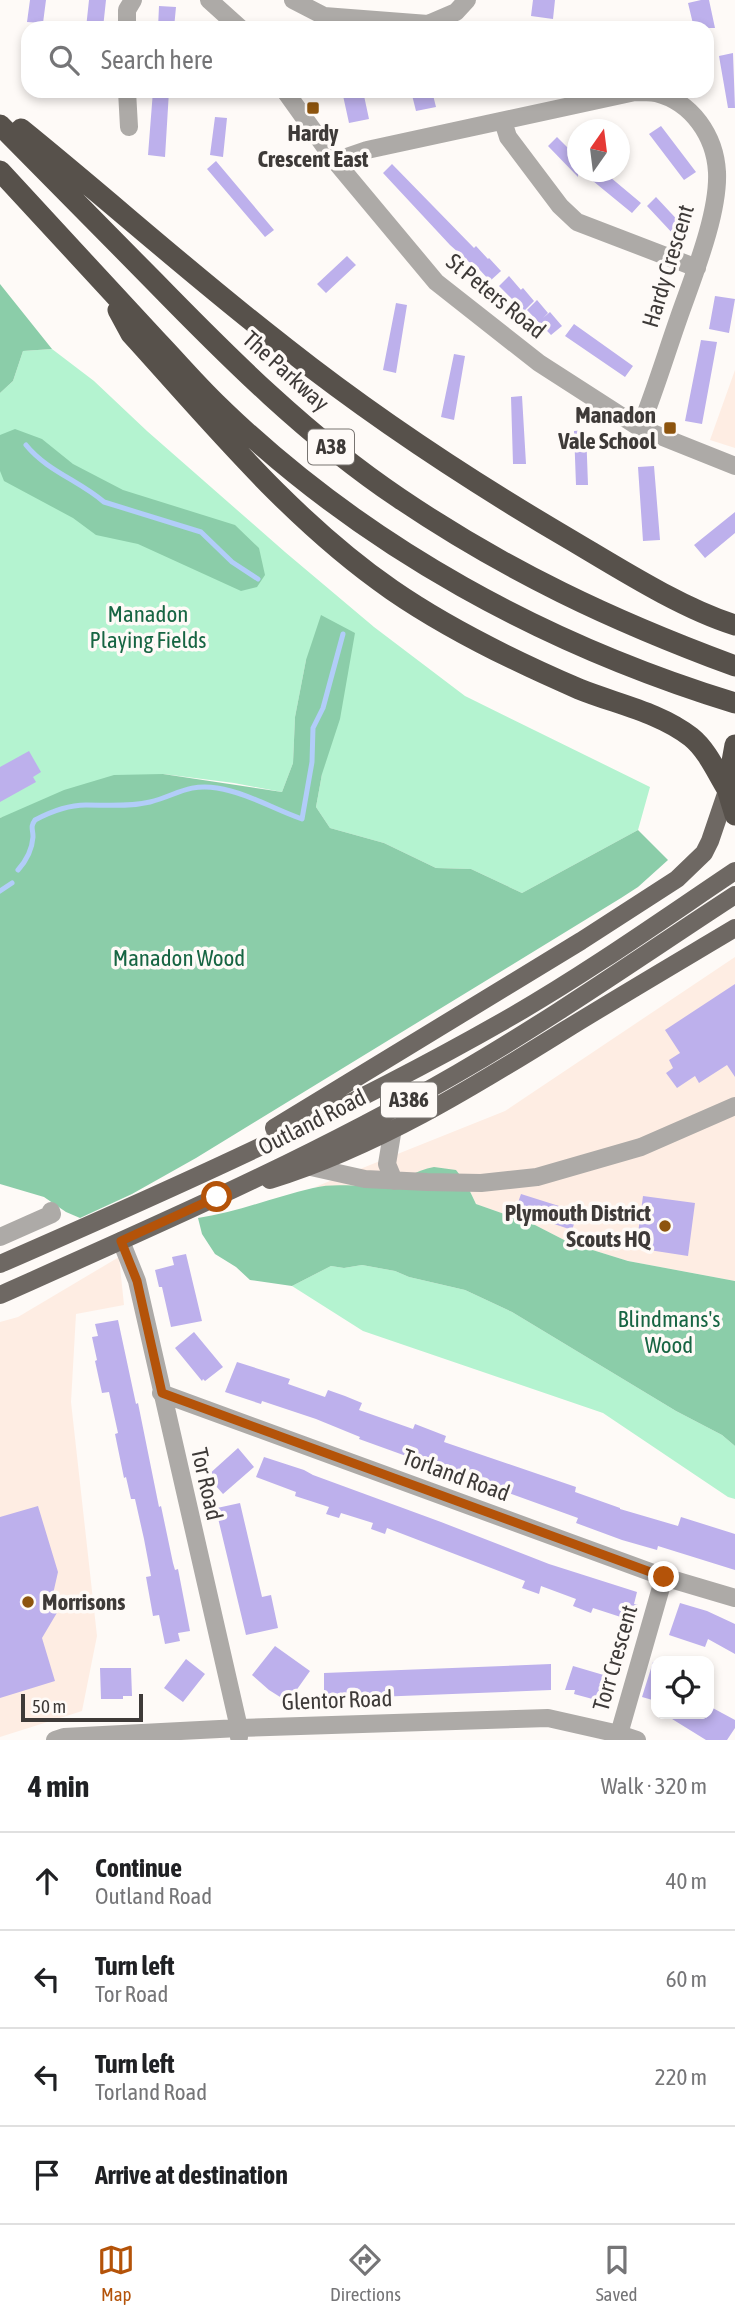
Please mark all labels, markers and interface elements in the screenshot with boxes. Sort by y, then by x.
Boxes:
search box [21,21,714,98]
icon: search [45,41,83,79]
text: Search here [101,45,213,75]
marker: Hardy Crescent East [305,100,321,116]
north arrow [567,119,630,182]
place label: Hardy Crescent East [258,120,369,172]
street label: Hardy Crescent [637,202,699,330]
street label: St Peters Road [441,248,551,344]
street label: The Parkway [238,326,334,416]
place label: Manadon Vale School [557,402,657,454]
marker: Manadon Vale School [662,420,678,436]
road number: A38 [308,430,354,464]
park label: Manadon Playing Fields [90,601,206,653]
park label: Manadon Wood [113,945,245,971]
road number: A386 [381,1082,437,1118]
street label: Outland Road [254,1084,370,1160]
route start [201,1181,232,1212]
place label: Plymouth District Scouts HQ [505,1200,652,1252]
marker: Plymouth District Scouts HQ [657,1218,673,1234]
park label: Blindmans's Wood [618,1306,720,1358]
street label: Torland Road [399,1444,513,1506]
street label: Tor Road [186,1445,228,1523]
route end [648,1561,679,1592]
place label: Morrisons [42,1589,125,1615]
marker: Morrisons [20,1594,36,1610]
street label: Torr Crescent [588,1602,642,1714]
map controls [651,1656,714,1719]
button: locate [651,1656,714,1719]
street label: Glentor Road [281,1685,393,1715]
scale bar [21,1691,144,1723]
text: 50 m [32,1695,66,1717]
text: 4 min [28,1769,89,1803]
text: Walk · 320 m [601,1773,707,1799]
text: Continue [95,1853,182,1883]
icon: ahead [28,1862,66,1900]
text: 40 m [666,1868,707,1894]
text: Outland Road [95,1883,212,1909]
text: Turn left [95,1951,175,1981]
icon: left [28,1960,66,1998]
text: 60 m [666,1966,707,1992]
text: Tor Road [95,1981,168,2007]
text: Turn left [95,2049,175,2079]
icon: left [28,2058,66,2096]
text: 220 m [655,2064,707,2090]
text: Torland Road [95,2079,207,2105]
icon: arrive [28,2156,66,2194]
text: Arrive at destination [95,2160,288,2190]
tab: Map [97,2241,135,2305]
tab: Directions [330,2241,401,2305]
tab: Saved [596,2241,638,2305]

